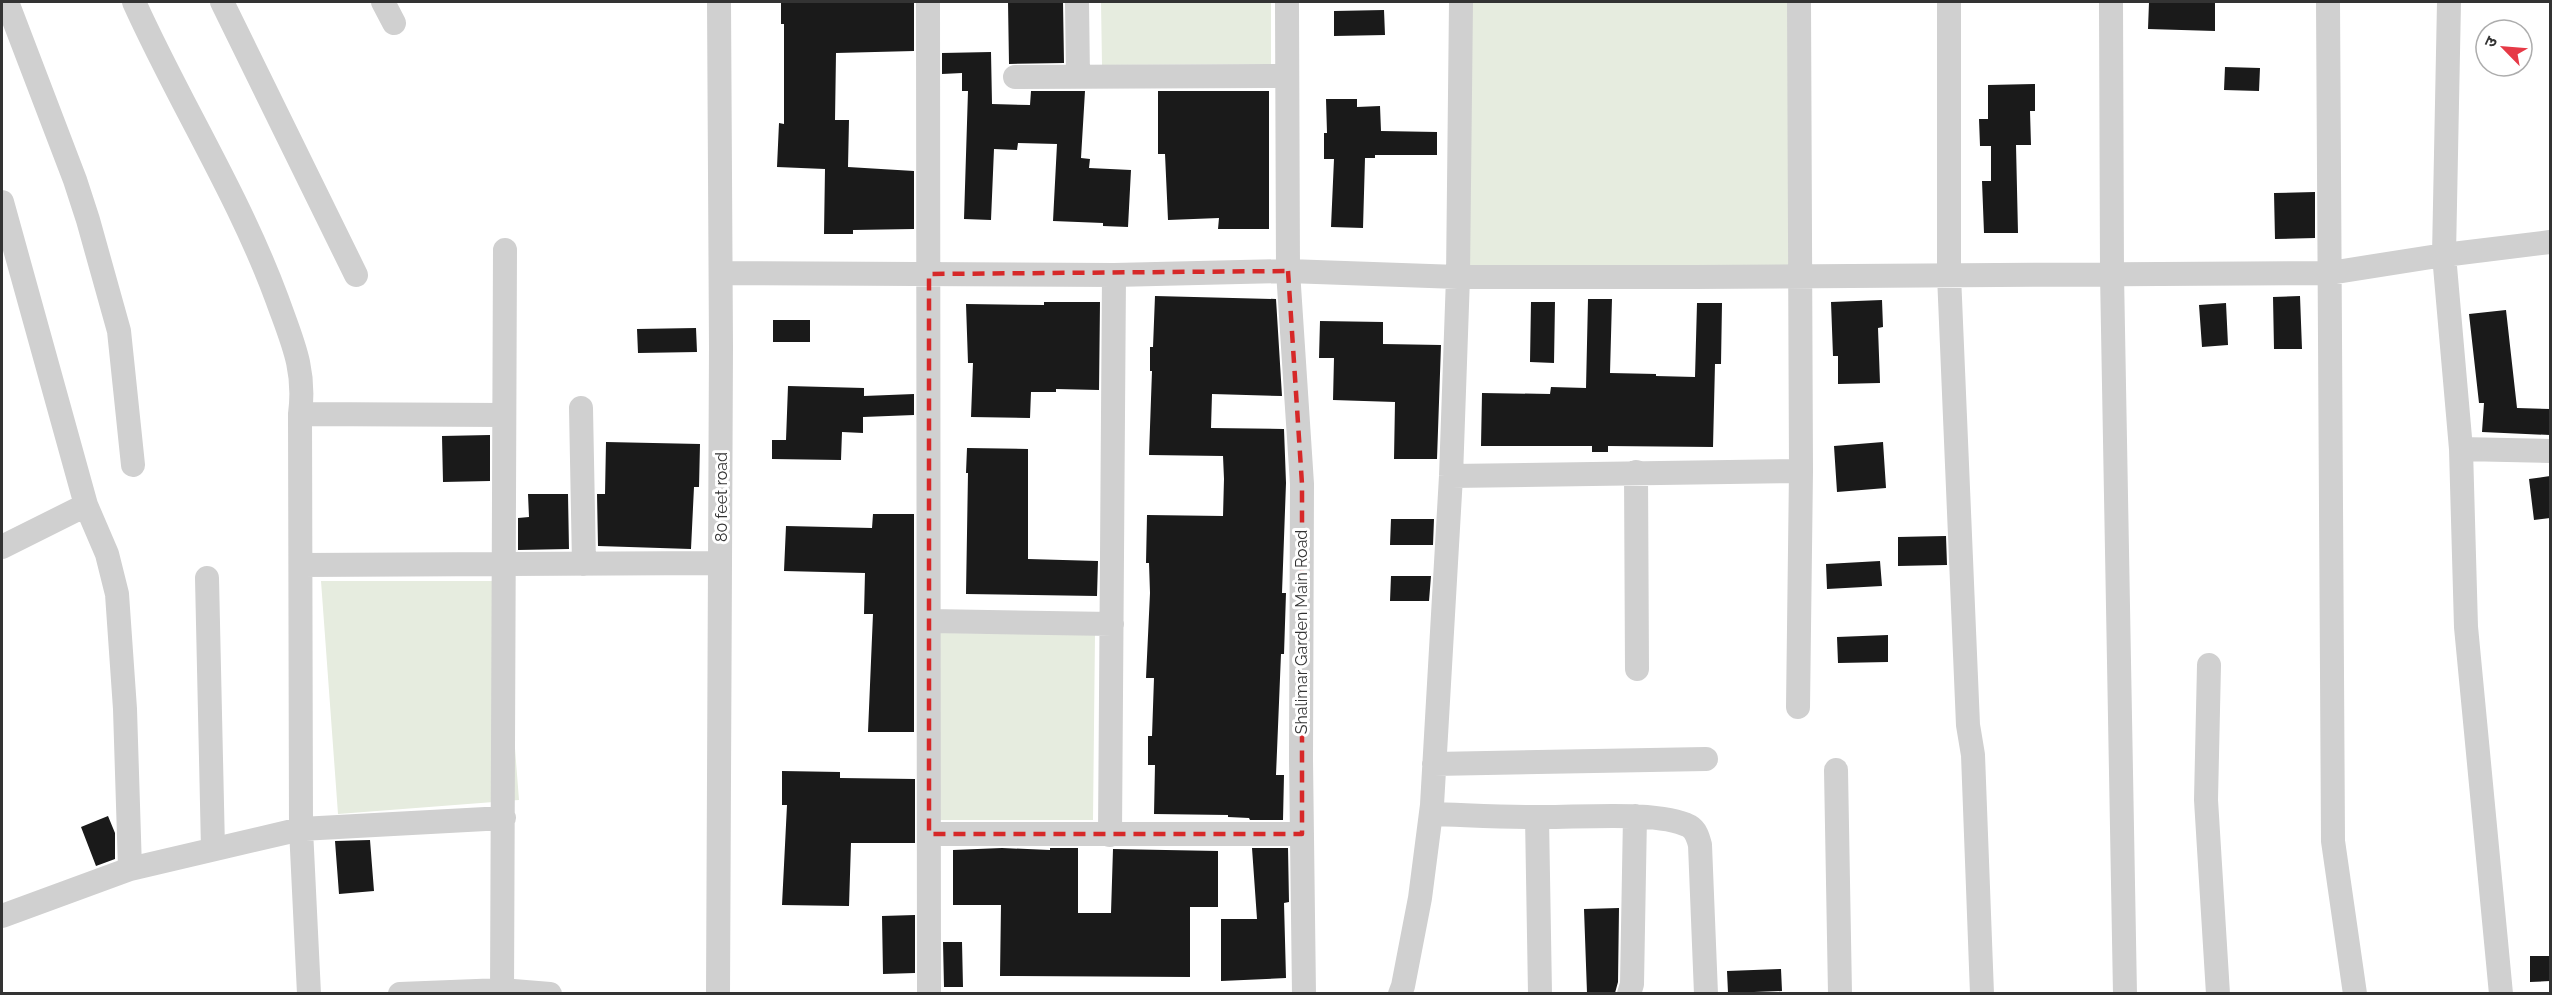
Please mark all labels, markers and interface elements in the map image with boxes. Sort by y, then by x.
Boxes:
north arrow [2474,18,2534,78]
text: उ [2480,33,2502,50]
street label: 80 feet road [712,452,731,542]
street label: Shalimar Garden Main Road [1292,530,1311,734]

